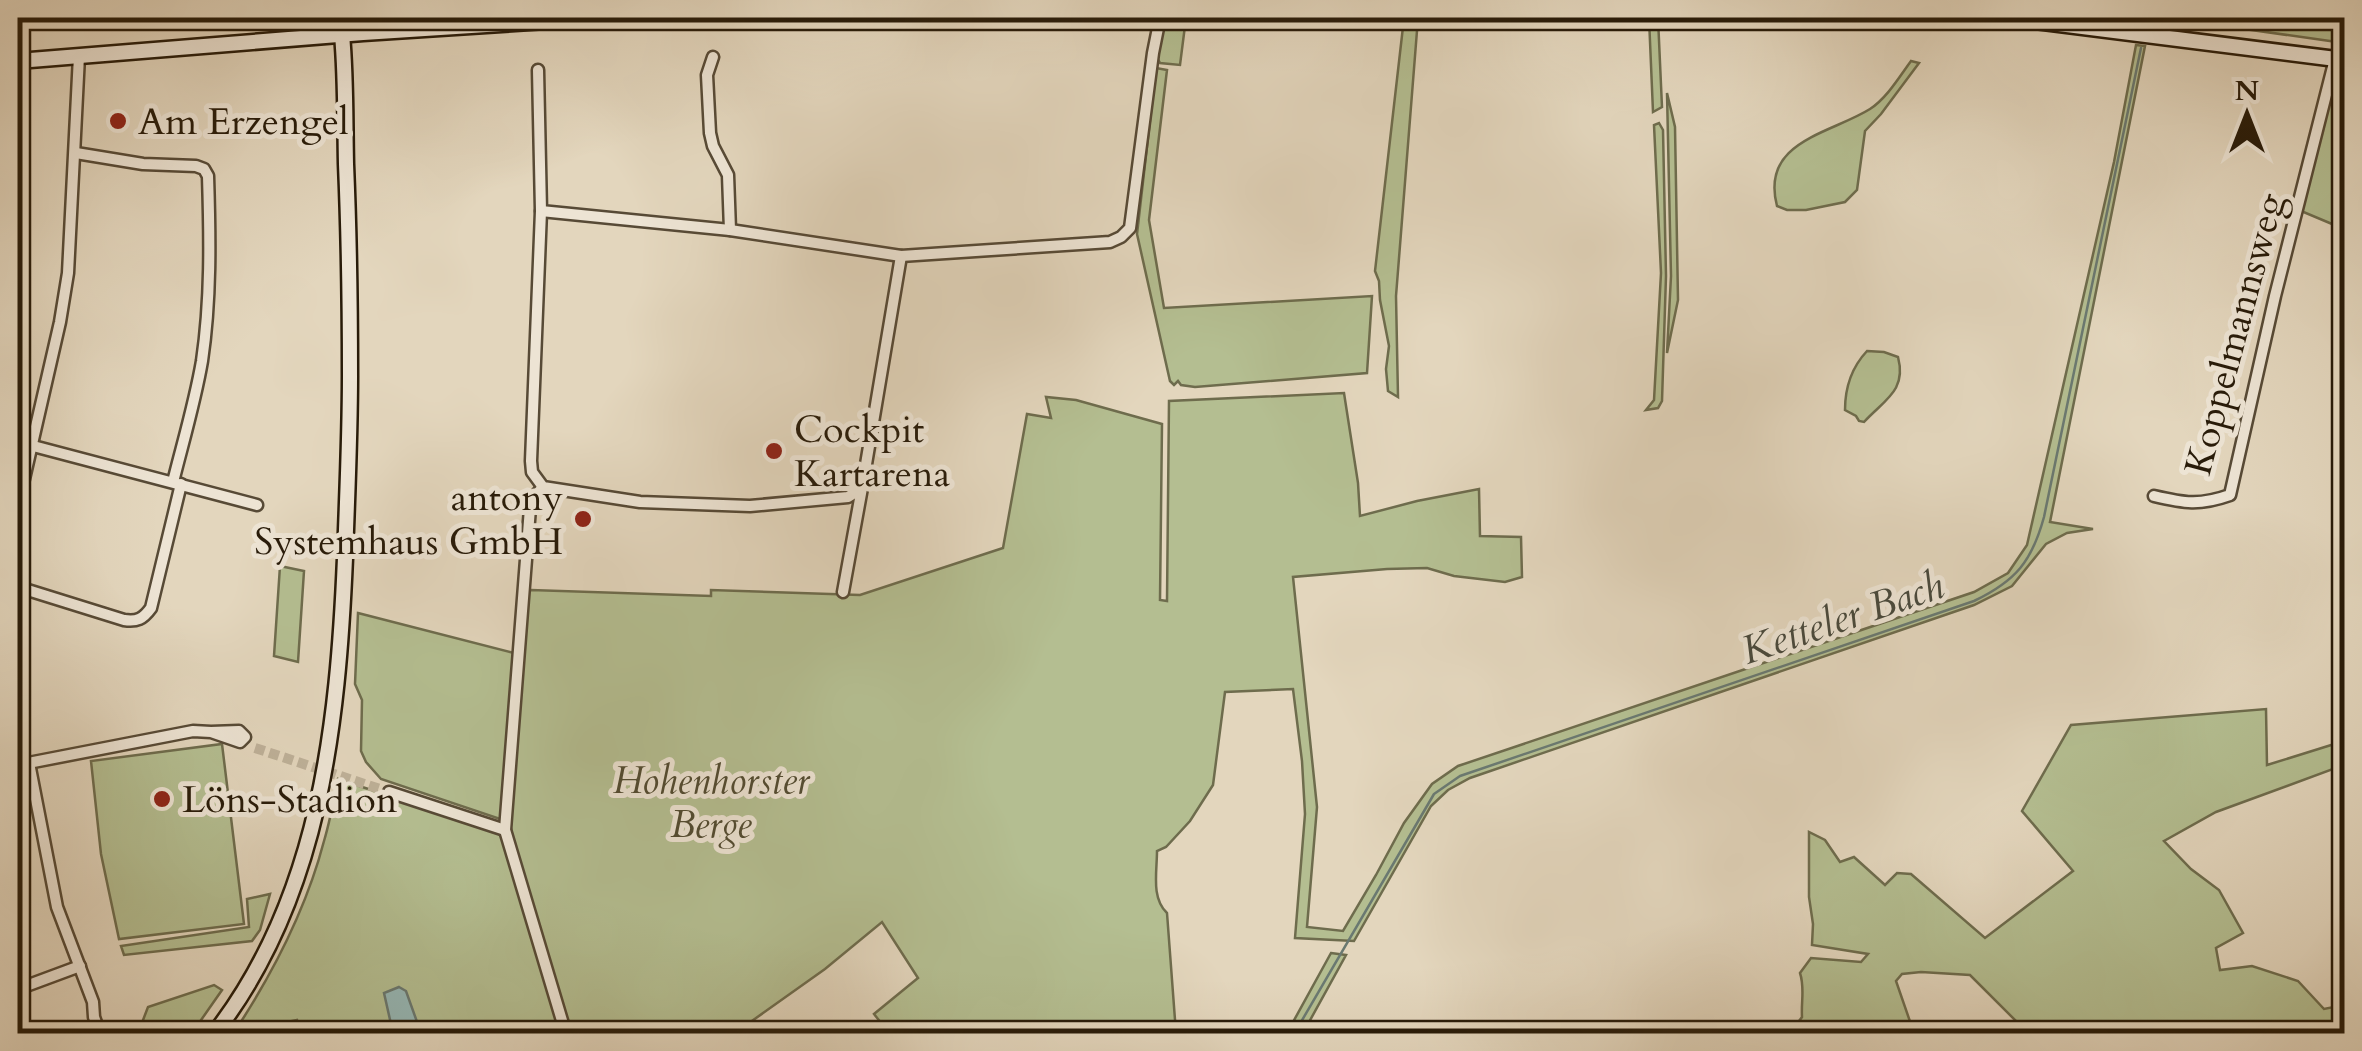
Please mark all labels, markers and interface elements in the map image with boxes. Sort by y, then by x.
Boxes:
north arrow [2197,65,2297,165]
text: N [2235,72,2259,110]
place label: Am Erzengel [138,96,349,148]
marker: Am Erzengel [107,110,129,132]
street label: Koppelmannsweg [2172,187,2298,481]
place label: Cockpit Kartarena [794,404,950,500]
marker: Cockpit Kartarena [763,440,785,462]
place label: antony Systemhaus GmbH [254,472,563,568]
marker: antony Systemhaus GmbH [572,508,594,530]
water label: Ketteler Bach [1734,558,1951,679]
park label: Hohenhorster Berge [613,755,811,851]
place label: Löns-Stadion [182,774,398,826]
marker: Löns-Stadion [151,788,173,810]

